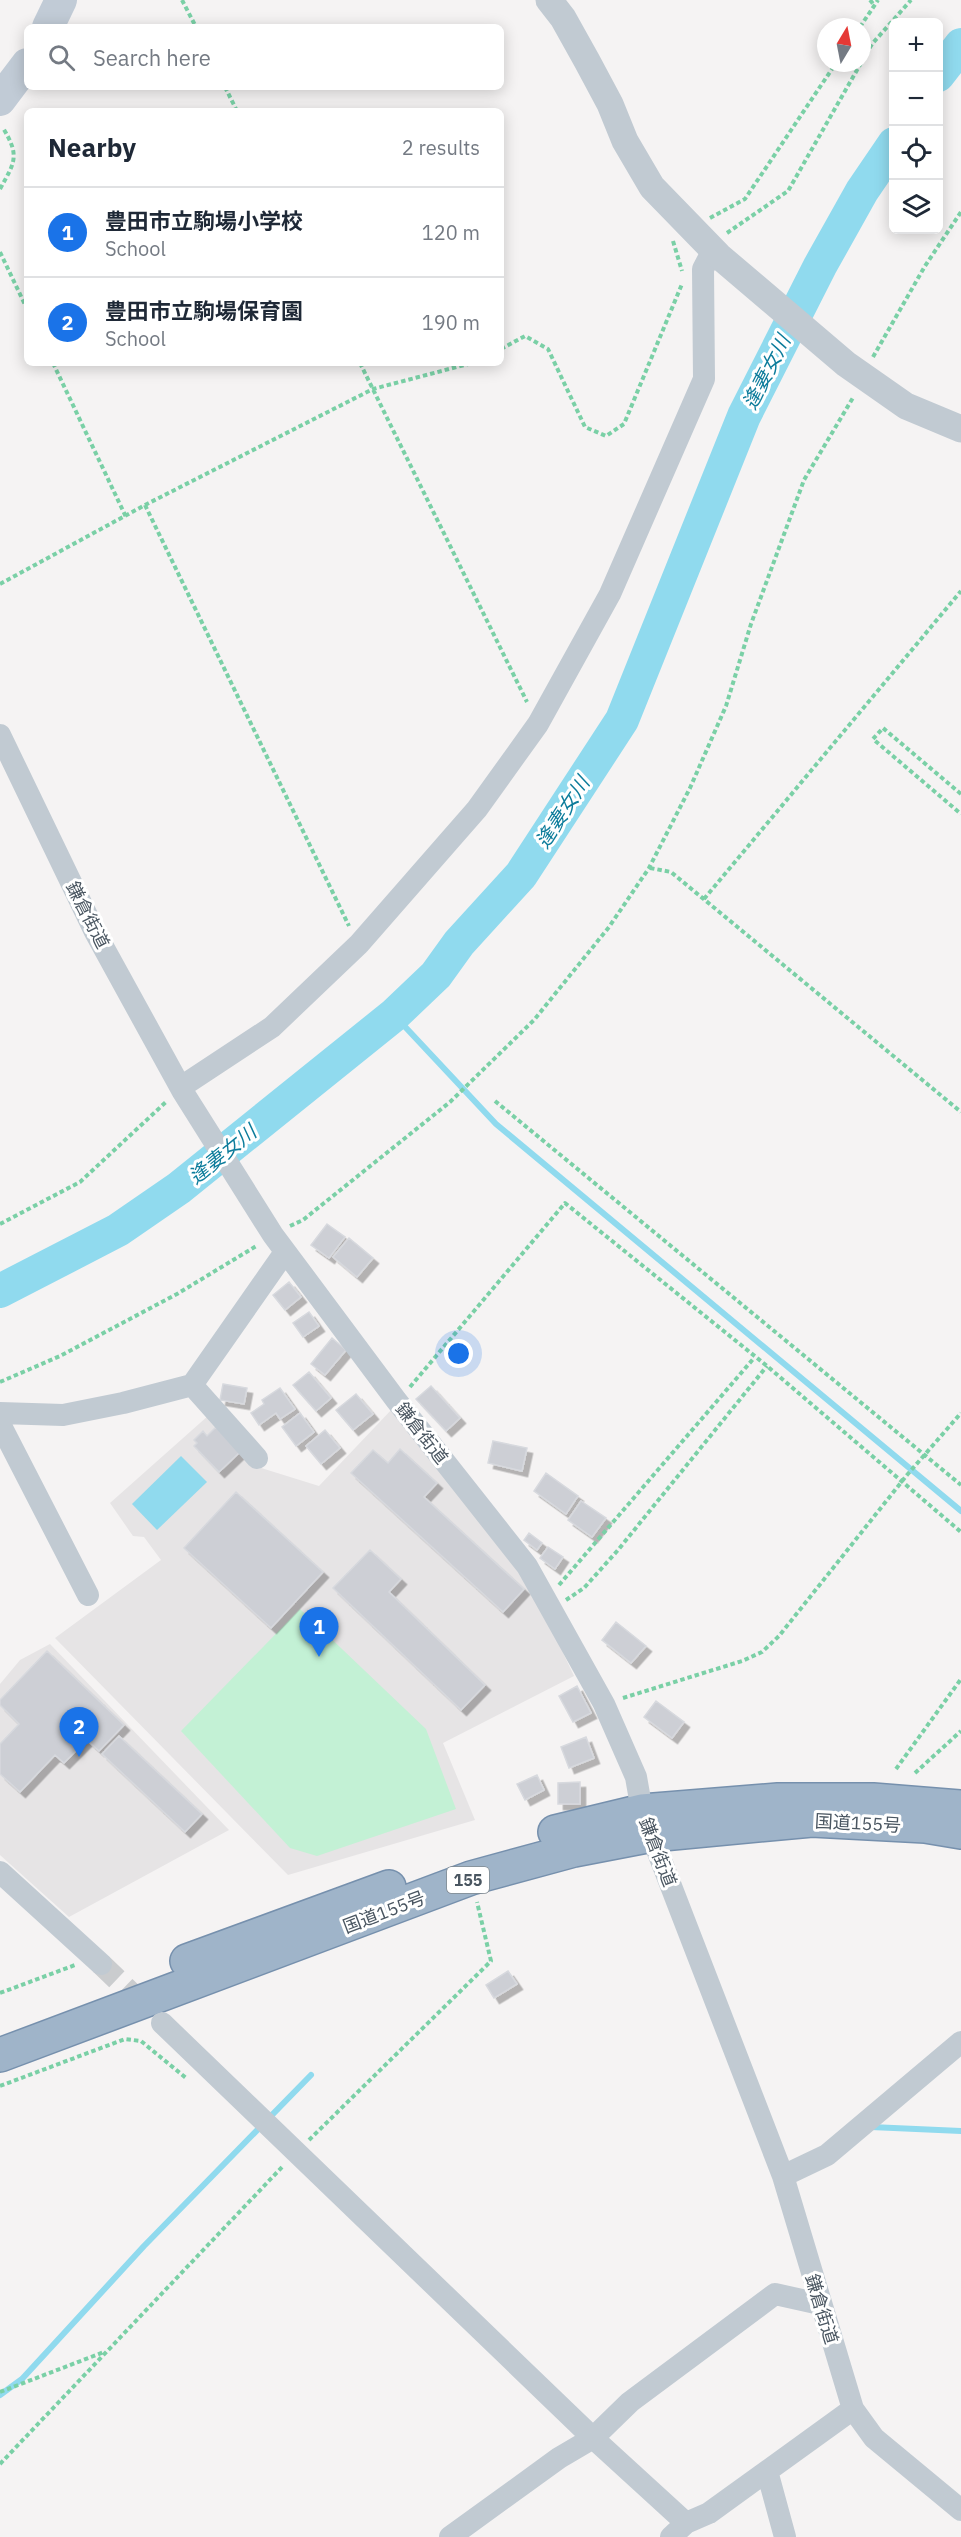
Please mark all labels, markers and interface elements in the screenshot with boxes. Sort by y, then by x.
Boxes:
north arrow [817,18,871,72]
map controls [889,18,943,234]
button: + [889,18,943,72]
search box [24,24,504,90]
icon: search [45,41,78,74]
text: Search here [93,43,211,72]
button: − [889,72,943,126]
button: locate [889,126,943,180]
text: Nearby [48,130,136,164]
text: 2 results [402,134,480,161]
button: layers [889,180,943,234]
text: 豊田市立駒場小学校 [105,206,303,235]
text: 1 [62,219,74,246]
text: 120 m [422,219,480,246]
text: School [105,235,166,262]
text: 豊田市立駒場保育園 [105,296,303,325]
text: 2 [62,309,74,336]
text: 190 m [422,309,480,336]
text: School [105,325,166,352]
water label: 逢妻女川 [736,328,797,414]
water label: 逢妻女川 [529,769,596,853]
street label: 鎌倉街道 [61,878,115,952]
water label: 逢妻女川 [182,1117,263,1190]
your location [444,1339,473,1368]
street label: 鎌倉街道 [391,1398,453,1468]
pin: 1 [300,1608,338,1657]
pin: 2 [60,1708,98,1757]
street label: 国道155号 [814,1809,902,1837]
street label: 鎌倉街道 [634,1814,682,1890]
road number: 155 [447,1867,489,1893]
street label: 国道155号 [340,1886,428,1938]
street label: 鎌倉街道 [800,2271,844,2347]

